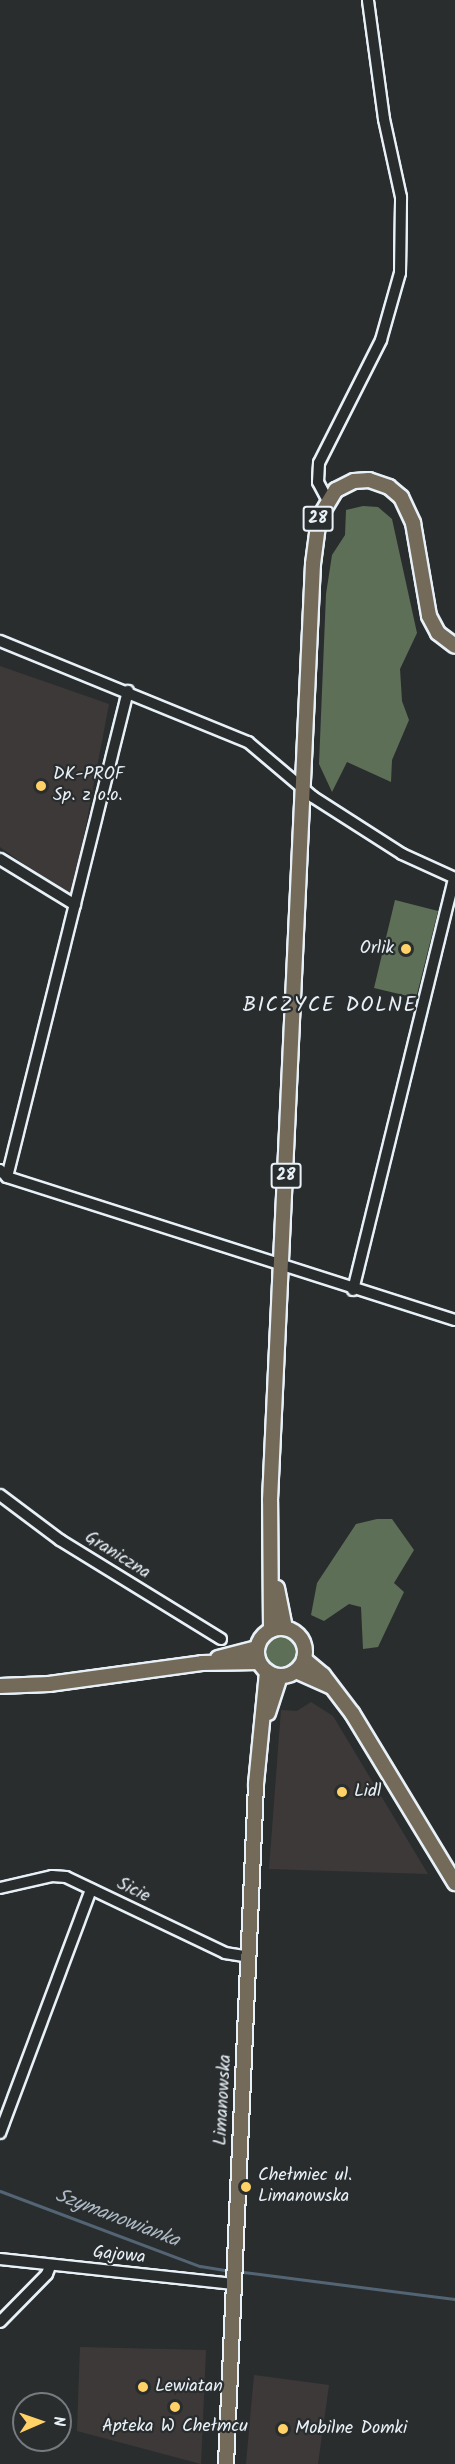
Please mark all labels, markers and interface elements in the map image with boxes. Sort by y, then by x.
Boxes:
road number: 28 [302,506,334,532]
place label: DK-PROF Sp. z o.o. [53,765,124,808]
marker: DK-PROF Sp. z o.o. [34,779,48,793]
place label: Orlik [360,938,394,960]
marker: Orlik [399,942,413,956]
district label: BICZYCE DOLNE [243,993,417,1019]
road number: 28 [270,1163,302,1189]
street label: Graniczna [80,1527,154,1585]
place label: Lidl [354,1781,382,1803]
marker: Lidl [335,1785,349,1799]
street label: Sicie [113,1874,153,1908]
street label: Limanowska [211,2054,237,2146]
place label: Chełmiec ul. Limanowska [258,2166,352,2208]
marker: Chełmiec ul. Limanowska [239,2180,253,2194]
water label: Szymanowianka [52,2184,182,2254]
street label: Gajowa [92,2243,146,2269]
place label: Lewiatan [155,2376,223,2398]
marker: Lewiatan [136,2380,150,2394]
north arrow [12,2392,72,2452]
marker: Apteka W Chełmcu [168,2400,182,2414]
text: N [46,2416,71,2427]
place label: Apteka W Chełmcu [102,2416,248,2438]
place label: Mobilne Domki [295,2418,407,2440]
marker: Mobilne Domki [276,2422,290,2436]

